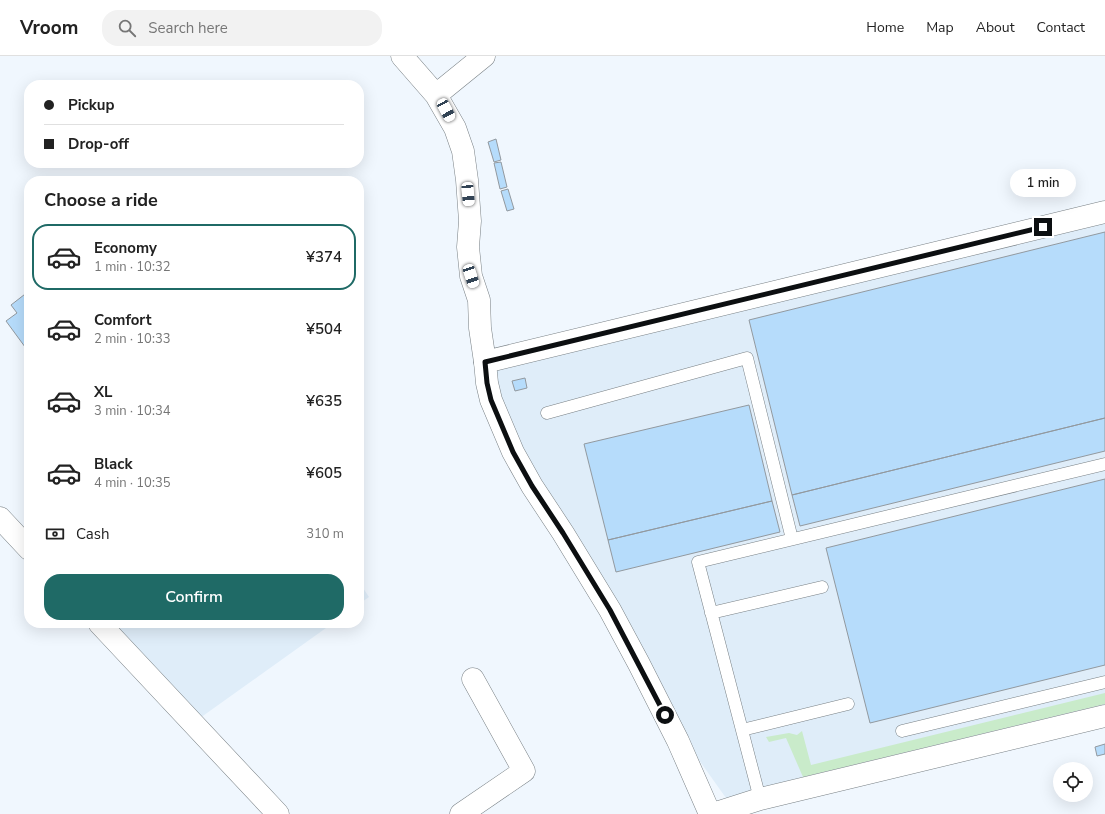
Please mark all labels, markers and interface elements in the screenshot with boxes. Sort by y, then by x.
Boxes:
search box [102,10,382,46]
text: Vroom [20,15,78,41]
icon: search [116,17,138,39]
text: Search here [148,18,228,38]
text: Home [866,18,904,37]
text: Map [926,18,954,37]
text: About [976,18,1015,37]
text: Contact [1037,18,1085,37]
text: Pickup [68,95,114,115]
car [435,97,457,123]
text: Drop-off [68,134,129,154]
callout: 1 min [1010,169,1076,197]
text: 1 min [1026,174,1060,192]
car [461,182,475,206]
text: Choose a ride [44,188,158,212]
route end [1034,218,1052,236]
text: Economy [94,238,157,258]
icon: car [46,239,82,275]
text: ¥374 [306,247,342,267]
text: 1 min · 10:32 [94,258,170,276]
car [462,263,480,289]
text: Comfort [94,310,151,330]
icon: car [46,311,82,347]
text: ¥504 [306,319,342,339]
text: 2 min · 10:33 [94,330,170,348]
text: XL [94,382,113,402]
icon: car [46,383,82,419]
text: ¥635 [306,391,342,411]
text: 3 min · 10:34 [94,402,170,420]
text: Black [94,454,132,474]
icon: car [46,455,82,491]
text: ¥605 [306,463,342,483]
text: 4 min · 10:35 [94,474,170,492]
icon: cash [44,523,66,545]
text: Cash [76,524,110,544]
text: 310 m [306,525,344,543]
button: Confirm [44,574,344,620]
route start [656,706,674,724]
map controls [1053,762,1093,802]
button: locate [1053,762,1093,802]

